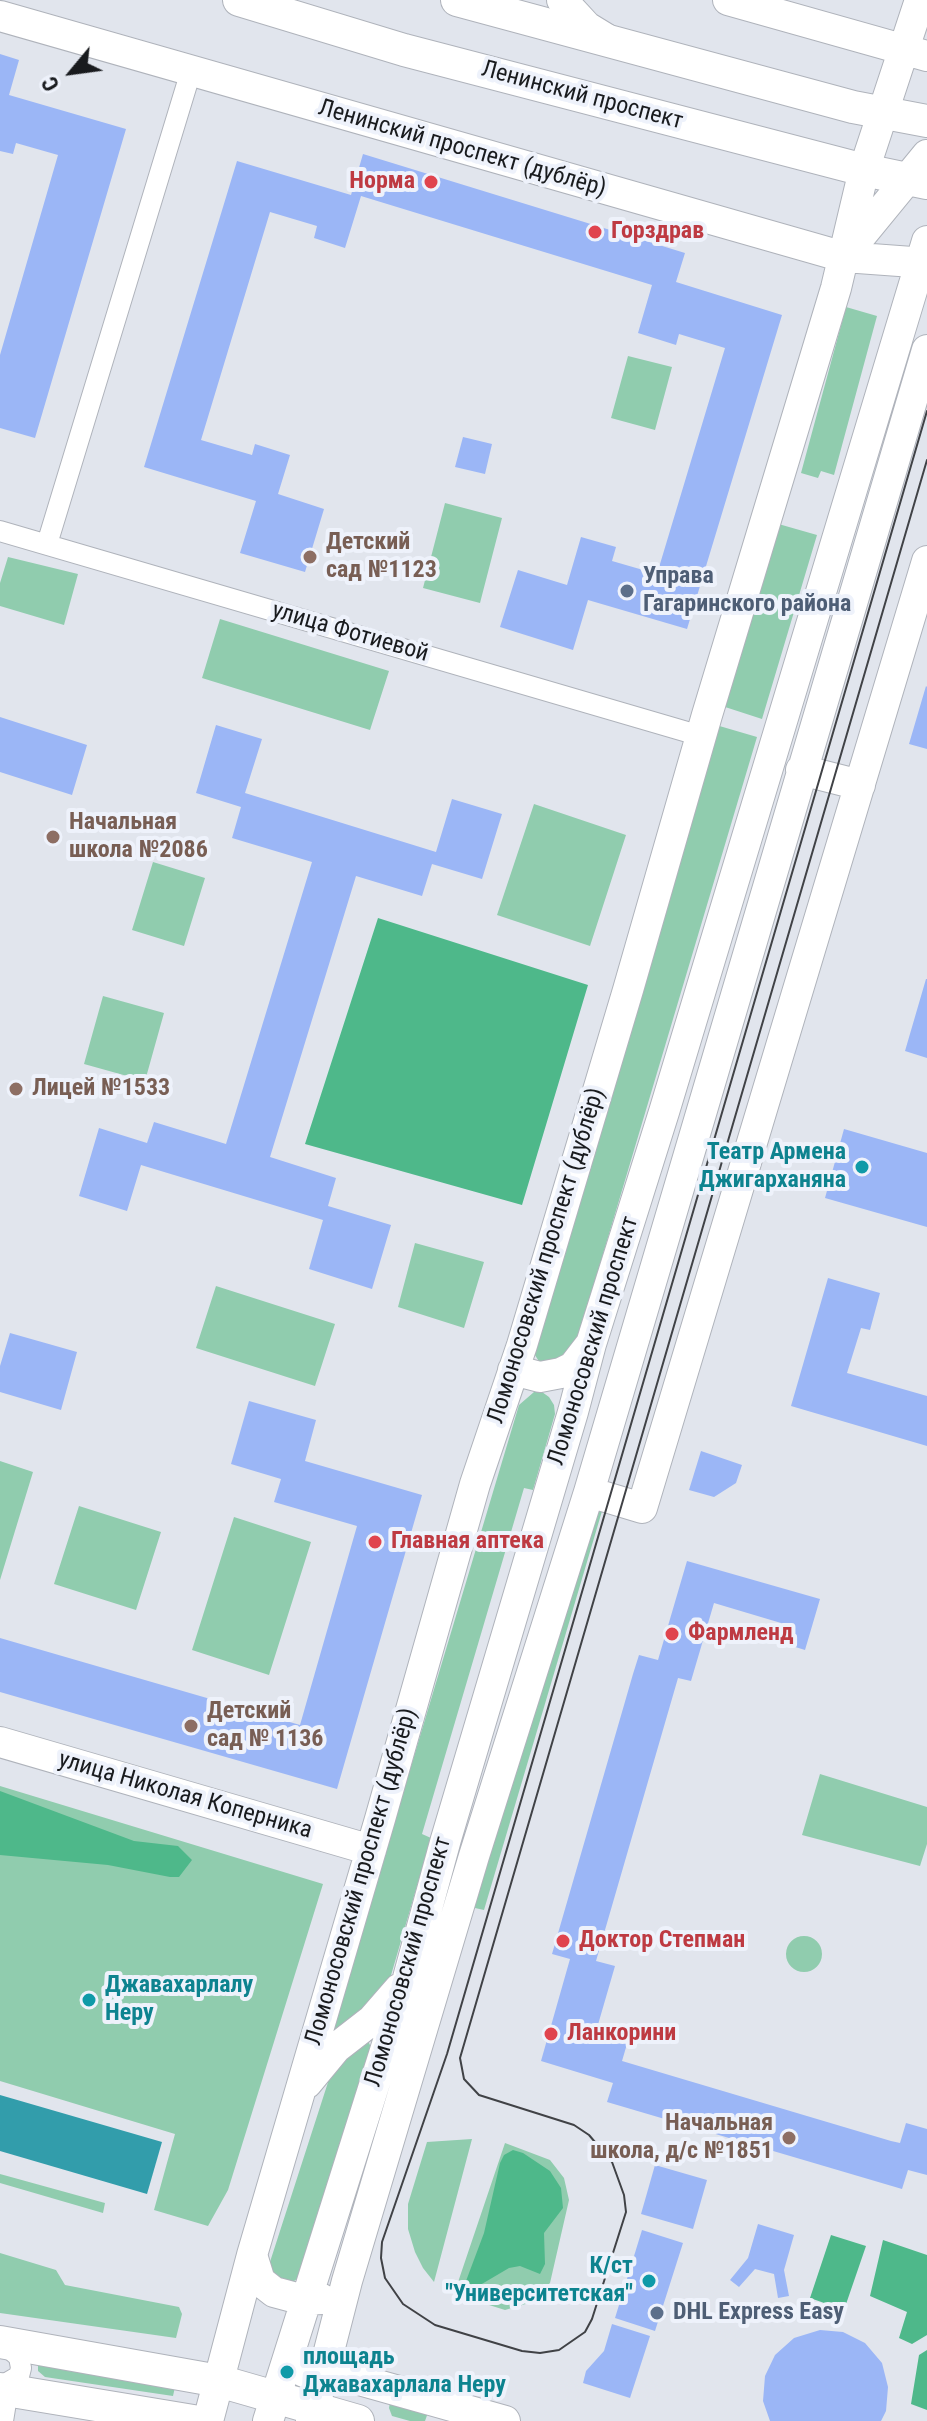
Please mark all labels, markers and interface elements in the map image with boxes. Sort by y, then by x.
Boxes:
north arrow [32,32,112,112]
street label: Ленинский проспект [478,55,686,137]
text: С [37,72,65,95]
street label: Ленинский проспект (дублёр) [315,94,609,204]
place label: Норма [349,168,415,196]
marker: Норма [422,173,440,191]
place label: Горздрав [611,218,704,246]
marker: Горздрав [586,223,604,241]
place label: Детский сад №1123 [326,529,437,585]
marker: Детский сад №1123 [301,548,319,566]
place label: Управа Гагаринского района [643,563,851,619]
marker: Управа Гагаринского района [618,582,636,600]
street label: улица Фотиевой [268,597,432,669]
place label: Начальная школа №2086 [69,809,208,865]
marker: Начальная школа №2086 [44,828,62,846]
place label: Лицей №1533 [32,1075,170,1103]
marker: Лицей №1533 [7,1080,25,1098]
street label: Ломоносовский проспект (дублёр) [482,1085,612,1427]
place label: Театр Армена Джигарханяна [699,1139,846,1195]
marker: Театр Армена Джигарханяна [853,1158,871,1176]
street label: Ломоносовский проспект [542,1213,646,1469]
place label: Главная аптека [391,1528,544,1556]
marker: Главная аптека [366,1533,384,1551]
place label: Фармленд [688,1620,793,1648]
marker: Фармленд [663,1625,681,1643]
place label: Детский сад № 1136 [207,1698,323,1754]
street label: Ломоносовский проспект (дублёр) [300,1705,424,2049]
marker: Детский сад № 1136 [182,1717,200,1735]
street label: улица Николая Коперника [55,1746,315,1846]
street label: Ломоносовский проспект [359,1834,459,2090]
place label: Доктор Степман [579,1927,745,1955]
marker: Доктор Степман [554,1932,572,1950]
place label: Джавахарлалу Неру [105,1972,253,2028]
marker: Джавахарлалу Неру [80,1991,98,2009]
place label: Ланкорини [567,2020,676,2048]
marker: Ланкорини [542,2025,560,2043]
place label: Начальная школа, д/с №1851 [590,2110,773,2166]
marker: Начальная школа, д/с №1851 [780,2129,798,2147]
place label: К/ст "Университетская" [445,2253,633,2309]
marker: К/ст "Университетская" [640,2272,658,2290]
place label: DHL Express Easy [673,2299,844,2327]
marker: DHL Express Easy [648,2304,666,2322]
place label: площадь Джавахарлала Неру [303,2344,506,2400]
marker: площадь Джавахарлала Неру [278,2363,296,2381]

